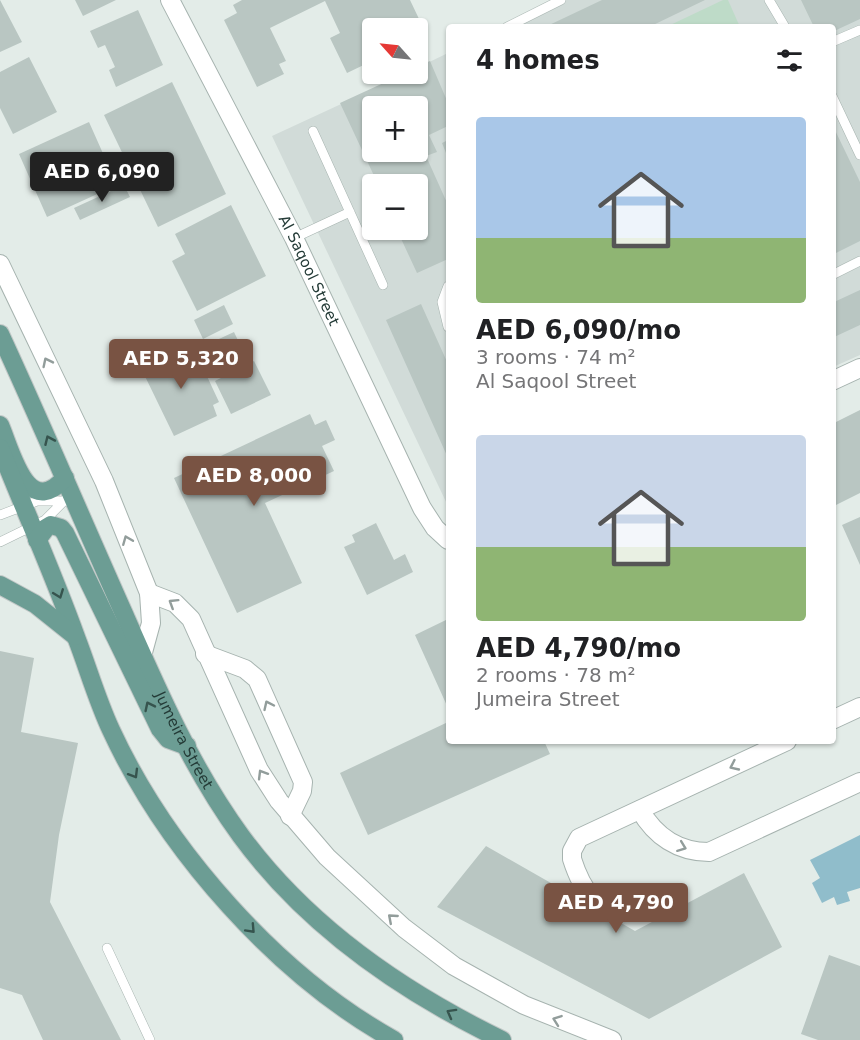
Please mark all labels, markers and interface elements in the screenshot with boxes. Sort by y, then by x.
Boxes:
north arrow [362,18,428,84]
map controls [362,18,428,240]
icon: filters [773,44,806,77]
text: 4 homes [476,45,600,75]
button: + [362,96,428,162]
pin: AED 6,090 [33,152,171,203]
icon: home [587,156,695,264]
text: AED 6,090 [44,159,160,183]
button: − [362,174,428,240]
street label: Al Saqool Street [275,212,343,329]
text: AED 6,090/mo [476,315,681,345]
pin: AED 5,320 [112,339,250,390]
text: 3 rooms · 74 m² [476,345,636,369]
text: AED 5,320 [123,346,239,370]
one-way arrow [42,358,54,369]
text: Al Saqool Street [476,369,636,393]
one-way arrow [44,435,56,446]
pin: AED 8,000 [185,456,323,507]
text: AED 8,000 [196,463,312,487]
icon: home [587,474,695,582]
one-way arrow [122,535,134,546]
one-way arrow [52,588,65,598]
one-way arrow [169,599,179,611]
text: AED 4,790/mo [476,633,681,663]
text: 2 rooms · 78 m² [476,663,636,687]
text: Jumeira Street [476,687,620,711]
street label: Jumeira Street [151,688,217,792]
one-way arrow [264,700,276,711]
one-way arrow [145,702,157,713]
one-way arrow [729,758,740,770]
one-way arrow [127,767,138,778]
one-way arrow [258,770,269,780]
one-way arrow [676,840,687,852]
pin: AED 4,790 [547,883,685,934]
text: AED 4,790 [558,890,674,914]
one-way arrow [389,914,399,925]
one-way arrow [244,922,255,932]
one-way arrow [446,1008,457,1020]
one-way arrow [552,1015,563,1027]

